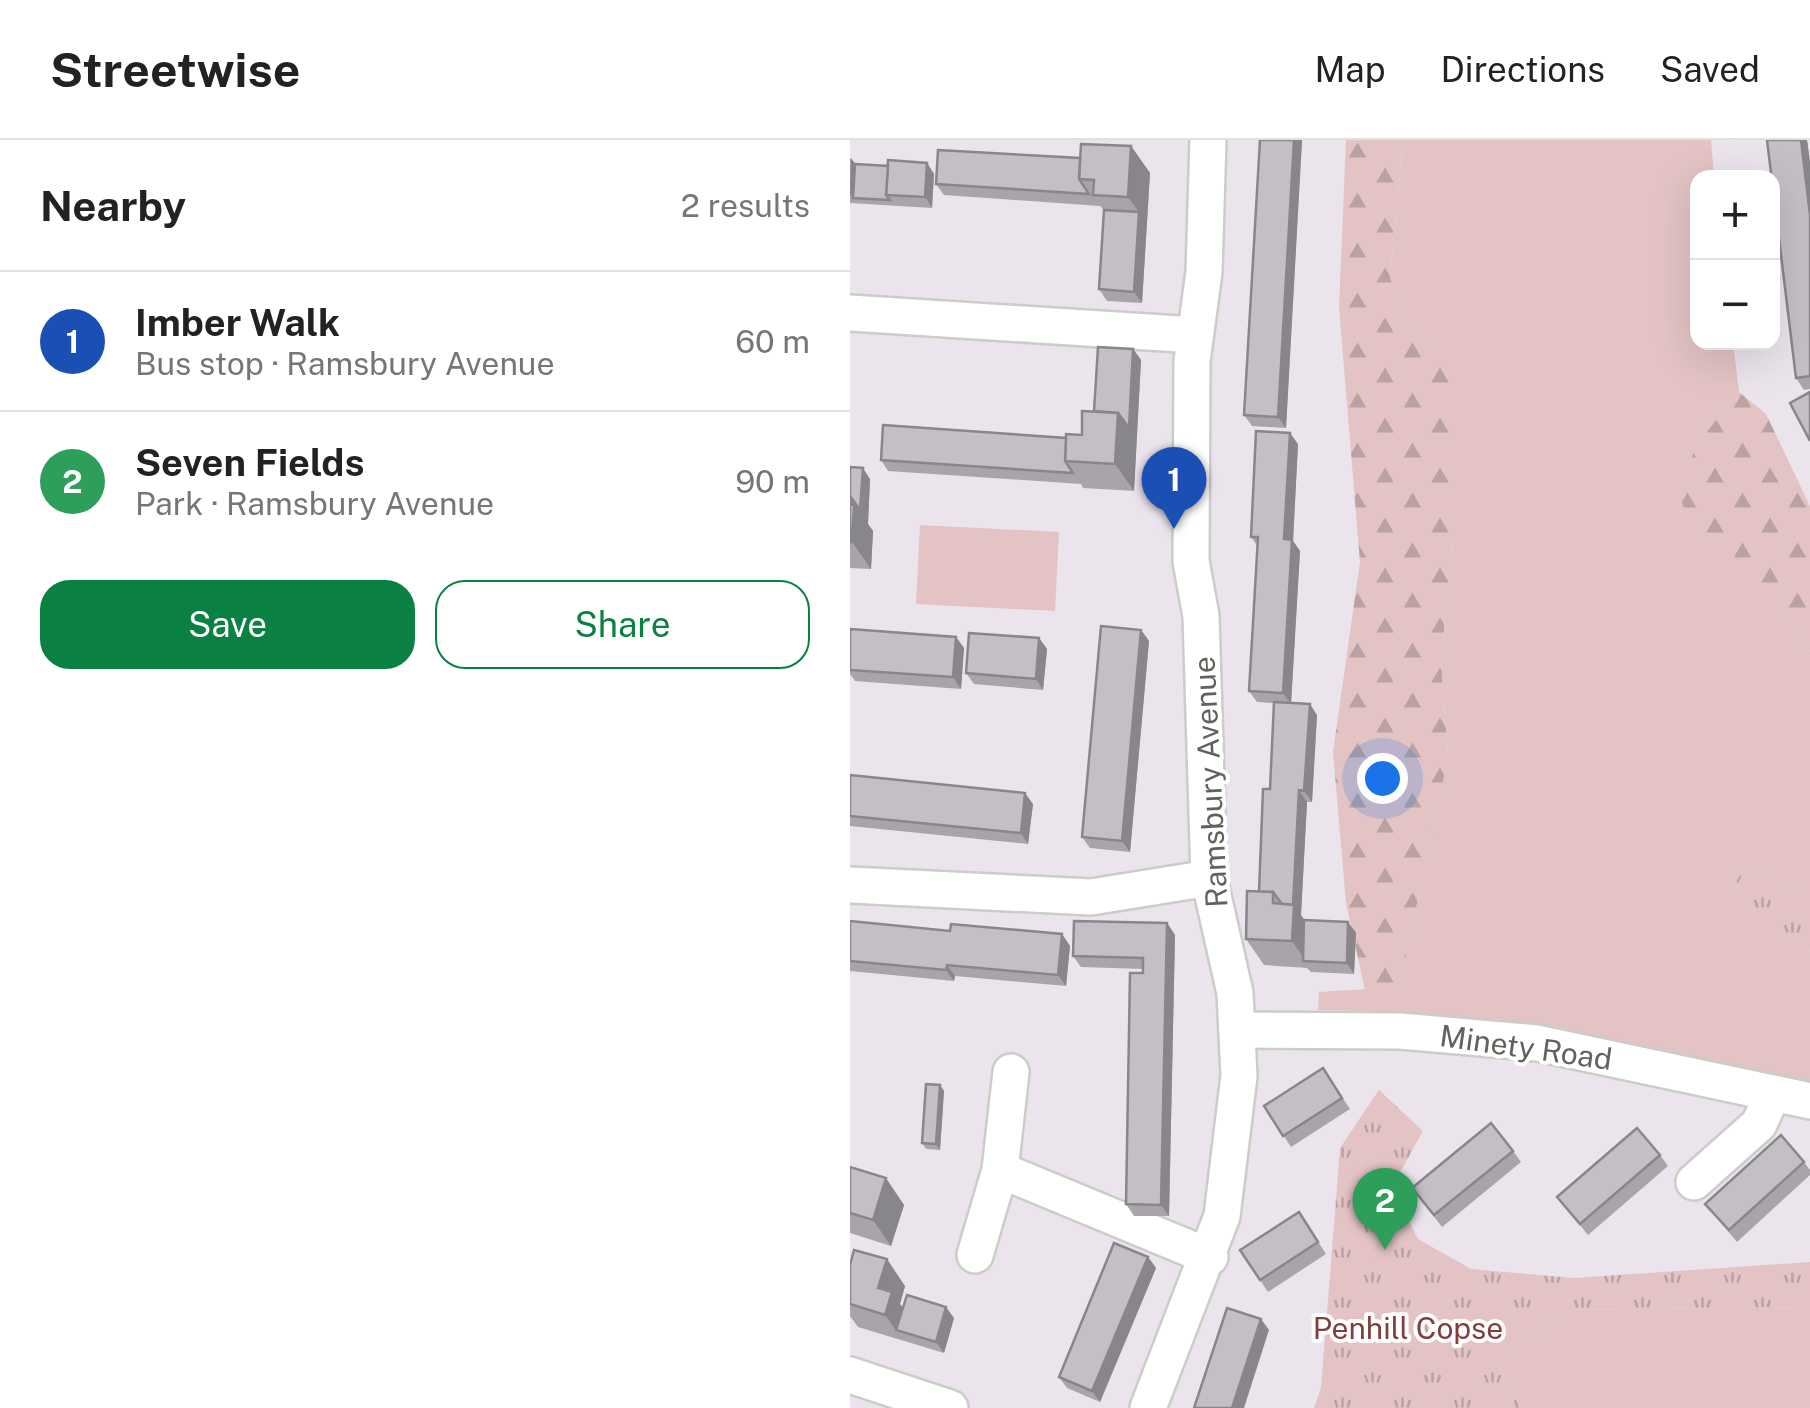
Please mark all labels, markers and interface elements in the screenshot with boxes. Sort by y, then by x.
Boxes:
text: Streetwise [50,41,300,98]
text: Map [1314,49,1385,90]
text: Directions [1440,49,1605,90]
text: Saved [1660,49,1760,90]
map controls [1690,170,1780,350]
button: + [1690,170,1780,260]
text: Nearby [40,181,186,230]
text: 2 results [681,187,810,224]
button: − [1690,260,1780,350]
text: Imber Walk [135,300,340,345]
text: 1 [66,323,79,360]
text: 60 m [735,323,810,360]
text: Bus stop · Ramsbury Avenue [135,345,555,382]
text: Seven Fields [135,440,365,485]
pin: 1 [1142,446,1206,529]
text: 2 [62,463,83,500]
text: 90 m [735,463,810,500]
text: Park · Ramsbury Avenue [135,485,494,522]
button: Save [40,580,415,669]
button: Share [435,580,810,669]
street label: Ramsbury Avenue [1185,656,1235,908]
your location [1357,753,1408,804]
street label: Minety Road [1437,1017,1615,1077]
pin: 2 [1352,1168,1418,1250]
park label: Penhill Copse [1313,1310,1503,1346]

